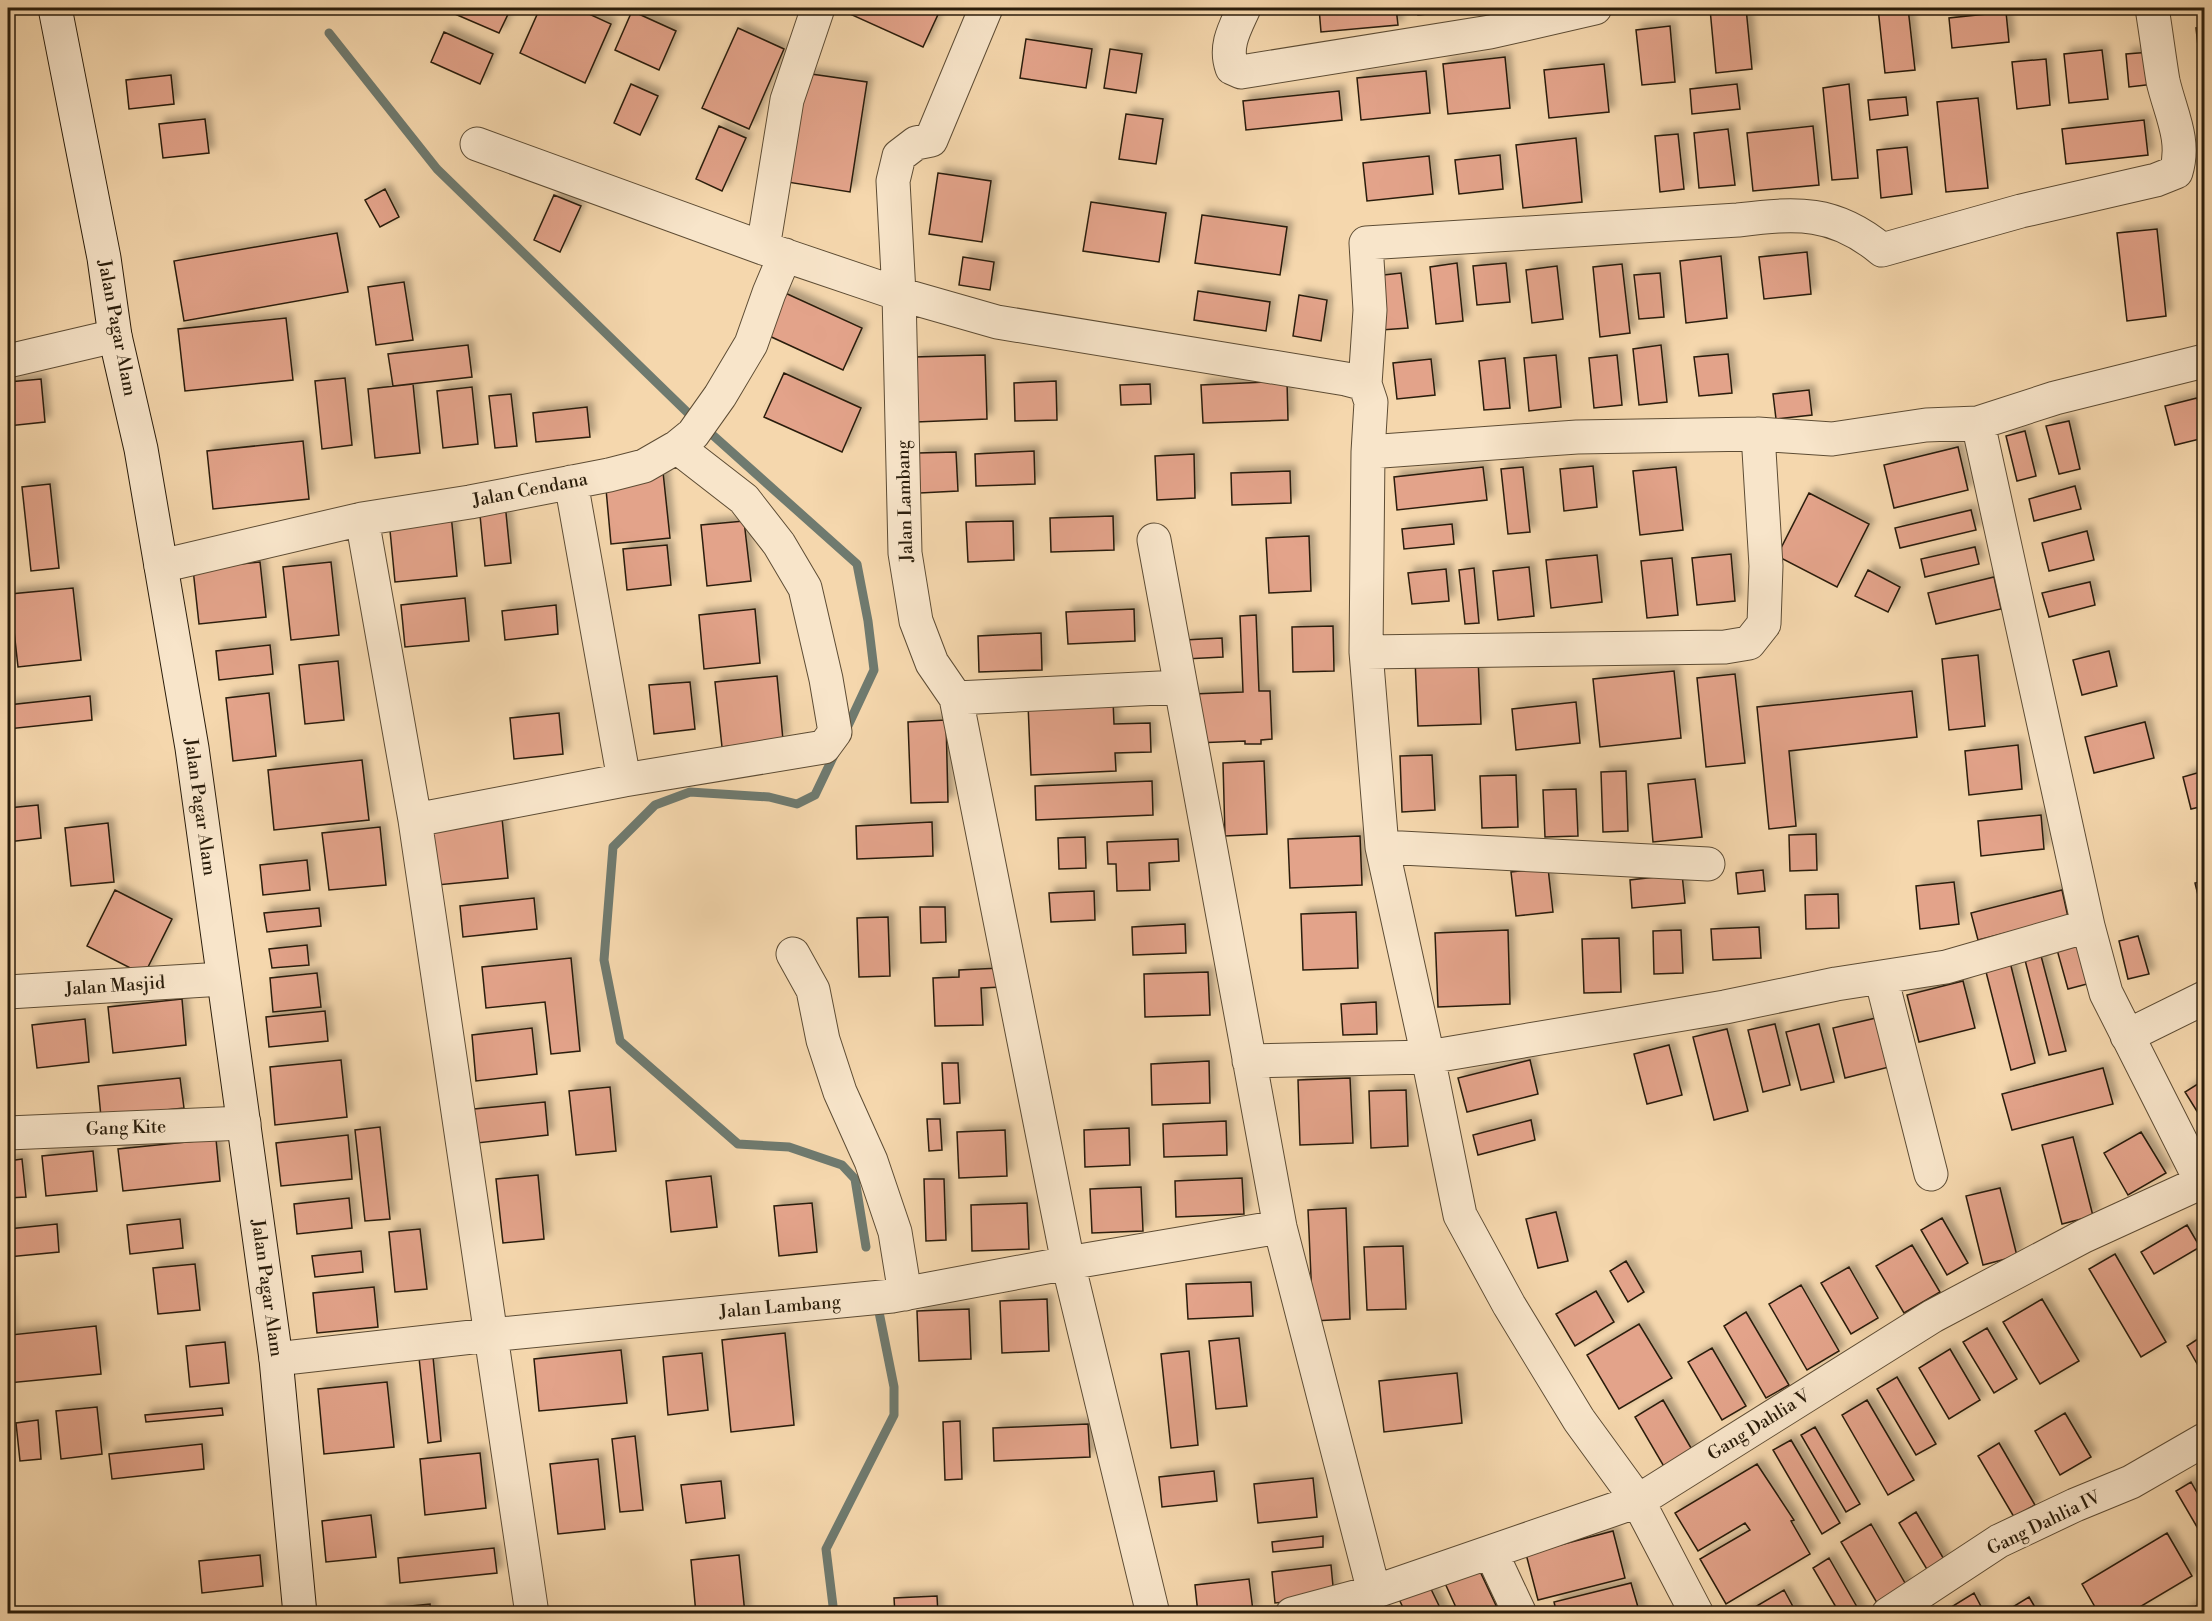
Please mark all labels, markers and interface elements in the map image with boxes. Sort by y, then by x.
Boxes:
street label: Jalan Pagar Alam [92,257,142,398]
street label: Jalan Lambang [891,439,919,563]
street label: Jalan Cendana [469,467,590,513]
street label: Jalan Pagar Alam [179,736,221,877]
street label: Jalan Masjid [63,971,167,1001]
street label: Gang Kite [85,1115,167,1141]
street label: Jalan Pagar Alam [246,1217,288,1358]
street label: Jalan Lambang [717,1290,842,1324]
street label: Gang Dahlia V [1703,1384,1815,1466]
street label: Gang Dahlia IV [1983,1485,2105,1560]

